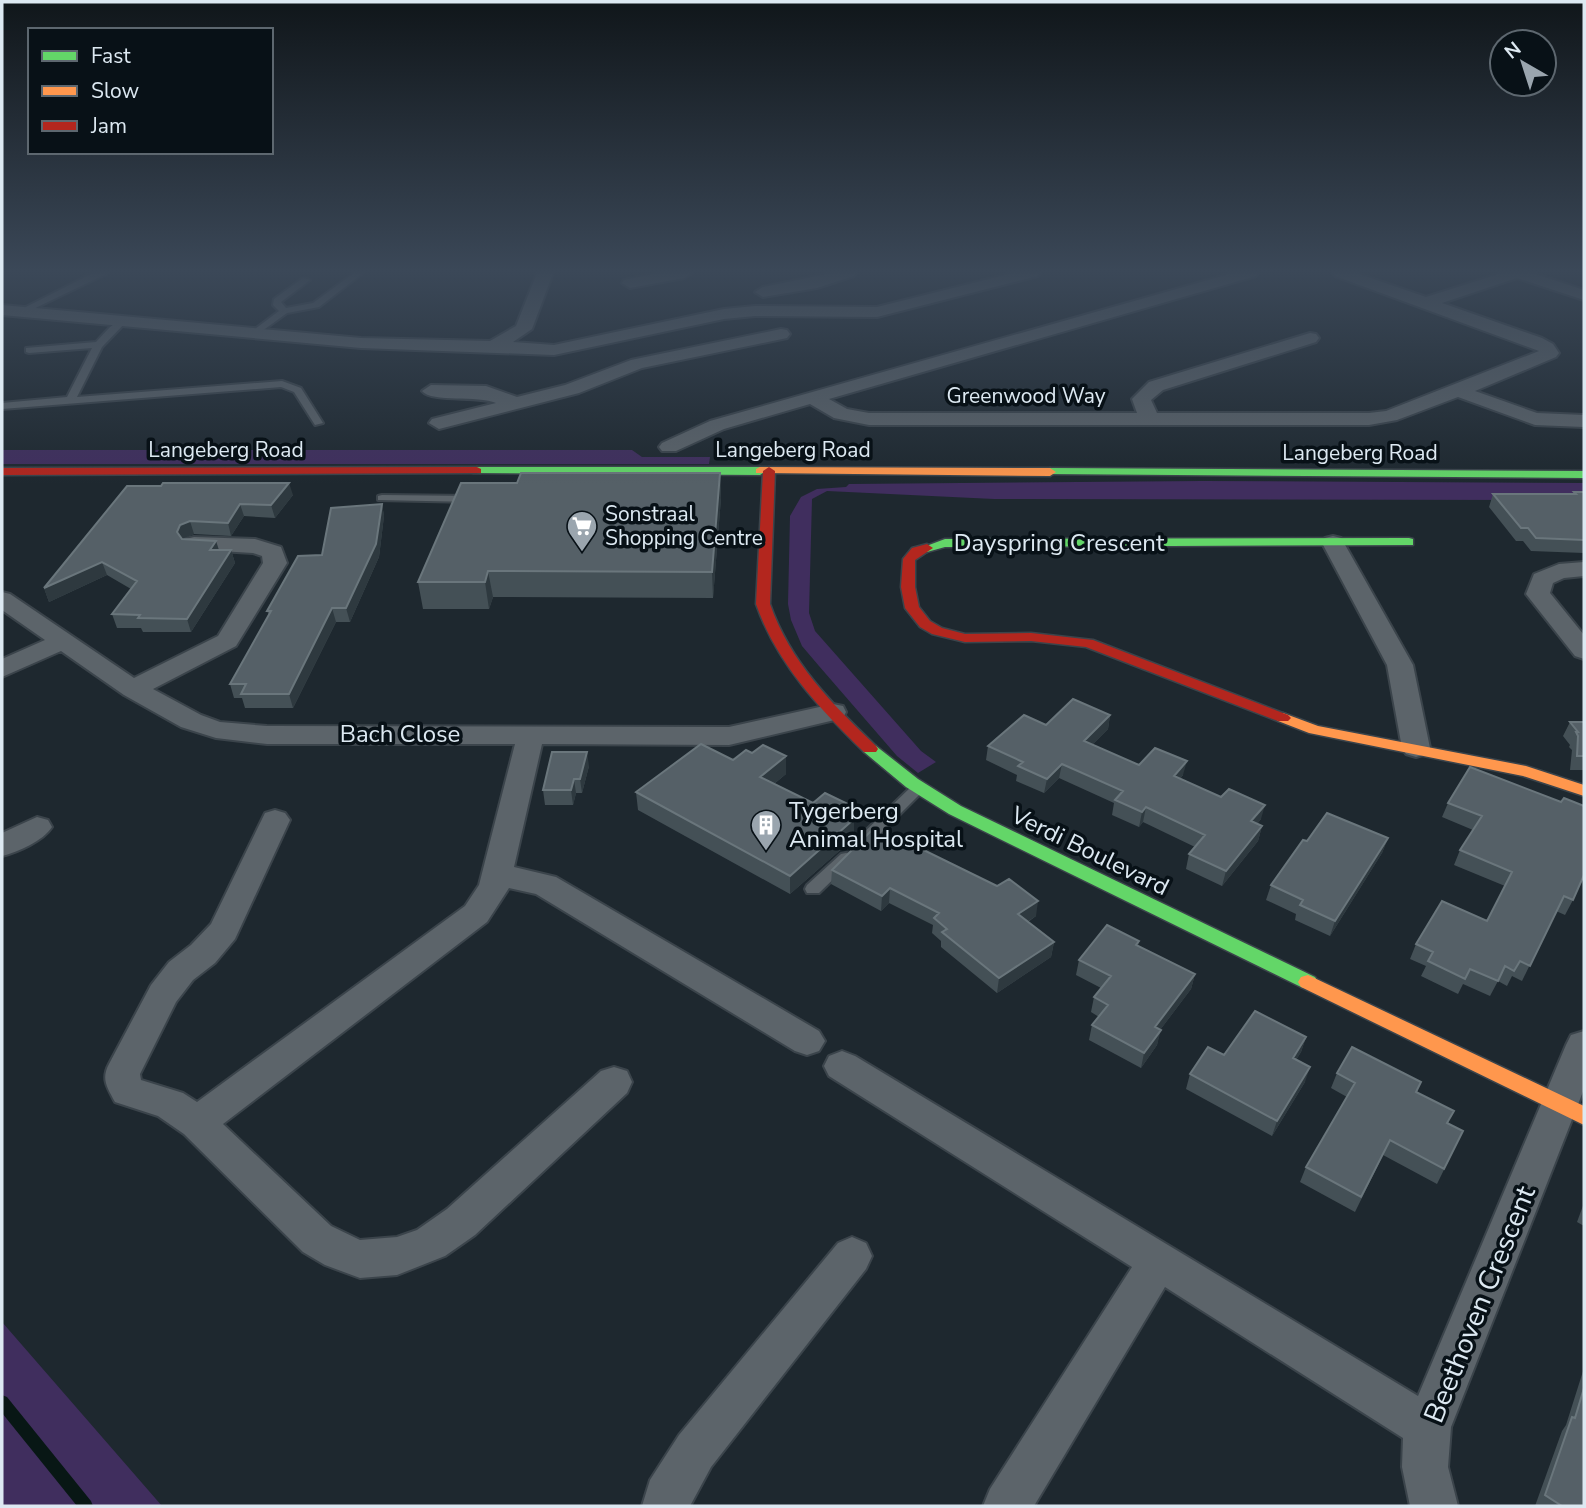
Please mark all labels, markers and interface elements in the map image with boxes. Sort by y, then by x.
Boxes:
legend [28,28,273,154]
north arrow [1488,28,1558,98]
text: N [1499,36,1527,65]
text: Fast [91,42,131,70]
text: Slow [91,77,140,105]
text: Jam [90,112,127,140]
street label: Greenwood Way [946,382,1106,410]
street label: Langeberg Road [148,436,304,464]
street label: Langeberg Road [715,436,871,464]
street label: Langeberg Road [1282,439,1438,467]
place label: Sonstraal Shopping Centre [605,500,763,552]
supermarket icon: Sonstraal Shopping Centre [565,509,599,553]
street label: Dayspring Crescent [954,527,1165,559]
street label: Bach Close [340,718,460,750]
place label: Tygerberg Animal Hospital [789,795,963,855]
street label: Verdi Boulevard [1005,798,1174,903]
building icon: Tygerberg Animal Hospital [749,808,783,852]
street label: Beethoven Crescent [1415,1180,1545,1428]

